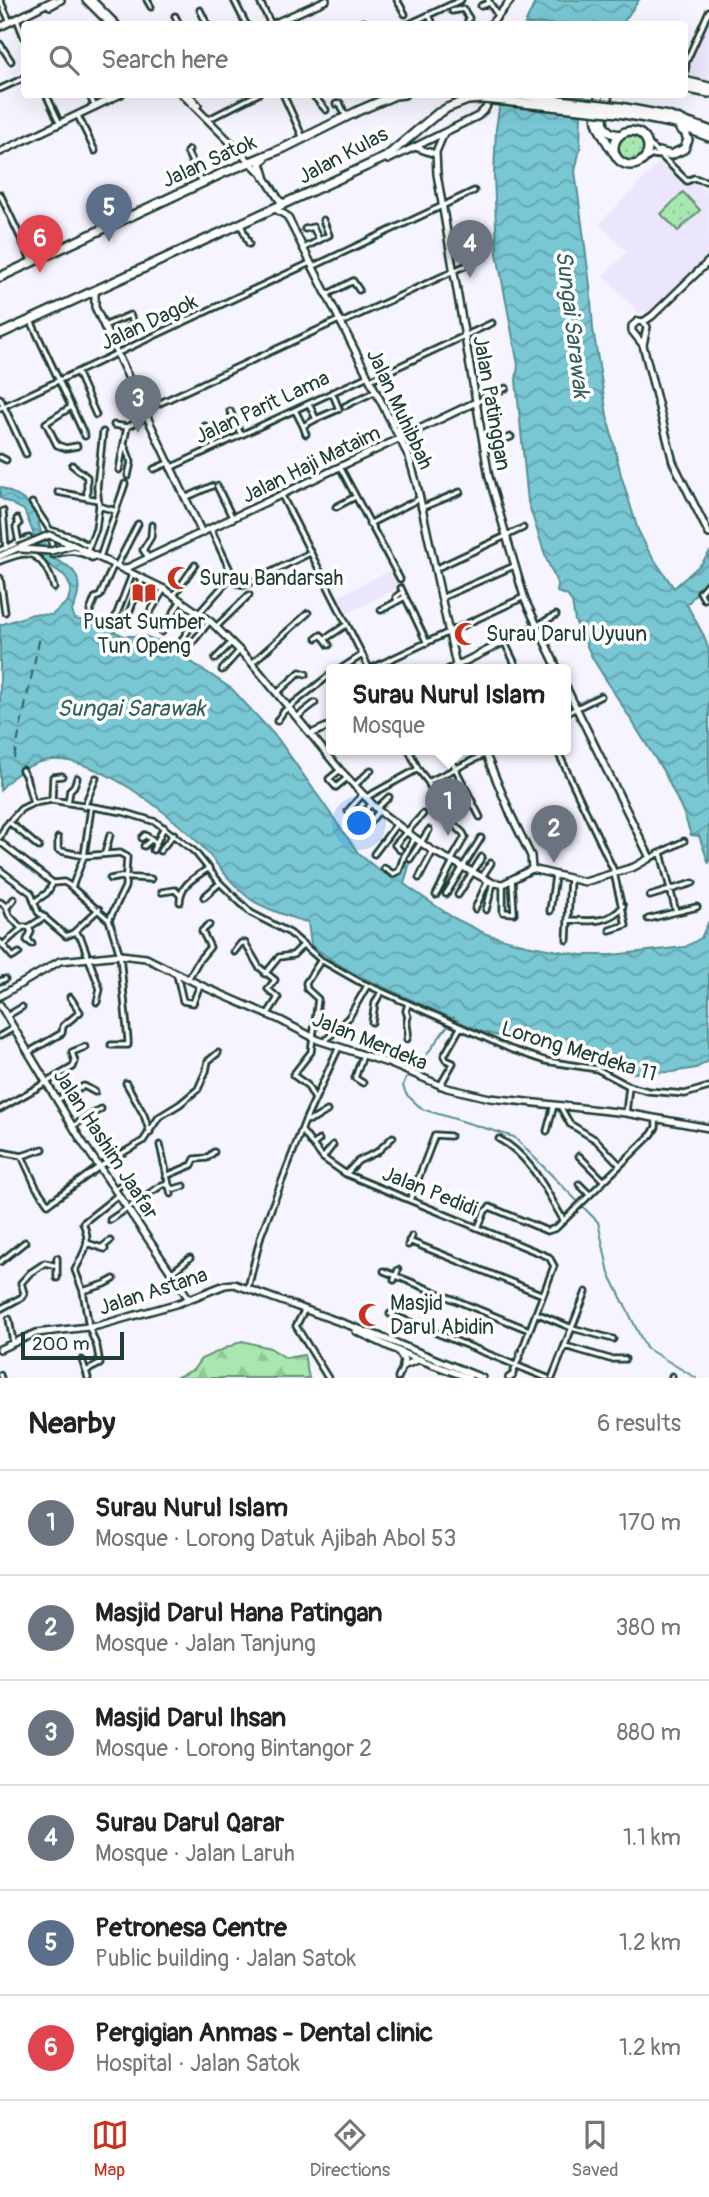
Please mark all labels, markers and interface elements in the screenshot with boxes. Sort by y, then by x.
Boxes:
search box [21,21,688,98]
icon: search [45,41,83,79]
text: Search here [101,44,228,76]
street label: Jalan Kulas [294,120,393,190]
street label: Jalan Satok [158,129,261,194]
pin: 5 [86,184,132,242]
pin: 6 [17,215,63,273]
pin: 4 [447,220,493,278]
water label: Sungai Sarawak [549,249,596,402]
street label: Jalan Dagok [96,288,202,357]
street label: Jalan Patinggan [466,334,517,473]
street label: Jalan Muhibbah [360,345,439,474]
street label: Jalan Parit Lama [191,365,334,450]
pin: 3 [115,375,161,433]
street label: Jalan Haji Mataim [237,419,385,510]
mosque icon: Surau Bandarsah [165,564,193,592]
place label: Surau Bandarsah [199,565,343,592]
library icon: Pusat Sumber Tun Openg [130,579,158,607]
place label: Pusat Sumber Tun Openg [83,609,206,660]
mosque icon: Surau Darul Uyuun [452,620,480,648]
place label: Surau Darul Uyuun [486,621,647,648]
popup [326,664,571,755]
text: Surau Nurul Islam [352,679,545,711]
water label: Sungai Sarawak [57,694,207,723]
text: Mosque [352,711,425,740]
pin: 1 [425,778,471,836]
pin: 2 [531,805,577,863]
your location [342,806,376,840]
street label: Jalan Merdeka [308,1006,432,1077]
street label: Lorong Merdeka 11 [498,1015,660,1088]
street label: Jalan Hashim Jaafar [47,1064,165,1225]
street label: Jalan Pedidi [378,1160,482,1223]
street label: Jalan Astana [95,1261,211,1322]
place label: Masjid Darul Abidin [390,1290,494,1341]
mosque icon: Masjid Darul Abidin [356,1301,384,1329]
scale bar [21,1329,124,1361]
text: 200 m [32,1332,90,1356]
text: Nearby [28,1405,115,1442]
text: 6 results [597,1409,681,1438]
text: Surau Nurul Islam [95,1492,288,1524]
text: 1 [47,1508,56,1537]
text: 170 m [619,1508,681,1537]
text: Mosque · Lorong Datuk Ajibah Abol 53 [95,1524,456,1553]
text: Masjid Darul Hana Patingan [95,1597,383,1629]
text: 2 [45,1613,57,1642]
text: 380 m [615,1613,681,1642]
text: Mosque · Jalan Tanjung [95,1629,316,1658]
text: Masjid Darul Ihsan [95,1702,286,1734]
text: 3 [45,1718,57,1747]
text: 880 m [617,1718,681,1747]
text: Mosque · Lorong Bintangor 2 [95,1734,372,1763]
text: Surau Darul Qarar [95,1807,284,1839]
text: 4 [44,1823,58,1852]
text: 1.1 km [623,1823,681,1852]
text: Mosque · Jalan Laruh [95,1839,295,1868]
text: Petronesa Centre [95,1912,287,1944]
text: 5 [45,1928,57,1957]
text: 1.2 km [619,1928,681,1957]
text: Public building · Jalan Satok [95,1944,356,1973]
text: Pergigian Anmas - Dental clinic [95,2017,433,2049]
text: 6 [44,2033,58,2062]
text: 1.2 km [619,2033,681,2062]
text: Hospital · Jalan Satok [95,2049,300,2078]
tab: Map [91,2116,129,2182]
tab: Directions [310,2116,390,2182]
tab: Saved [571,2116,618,2182]

